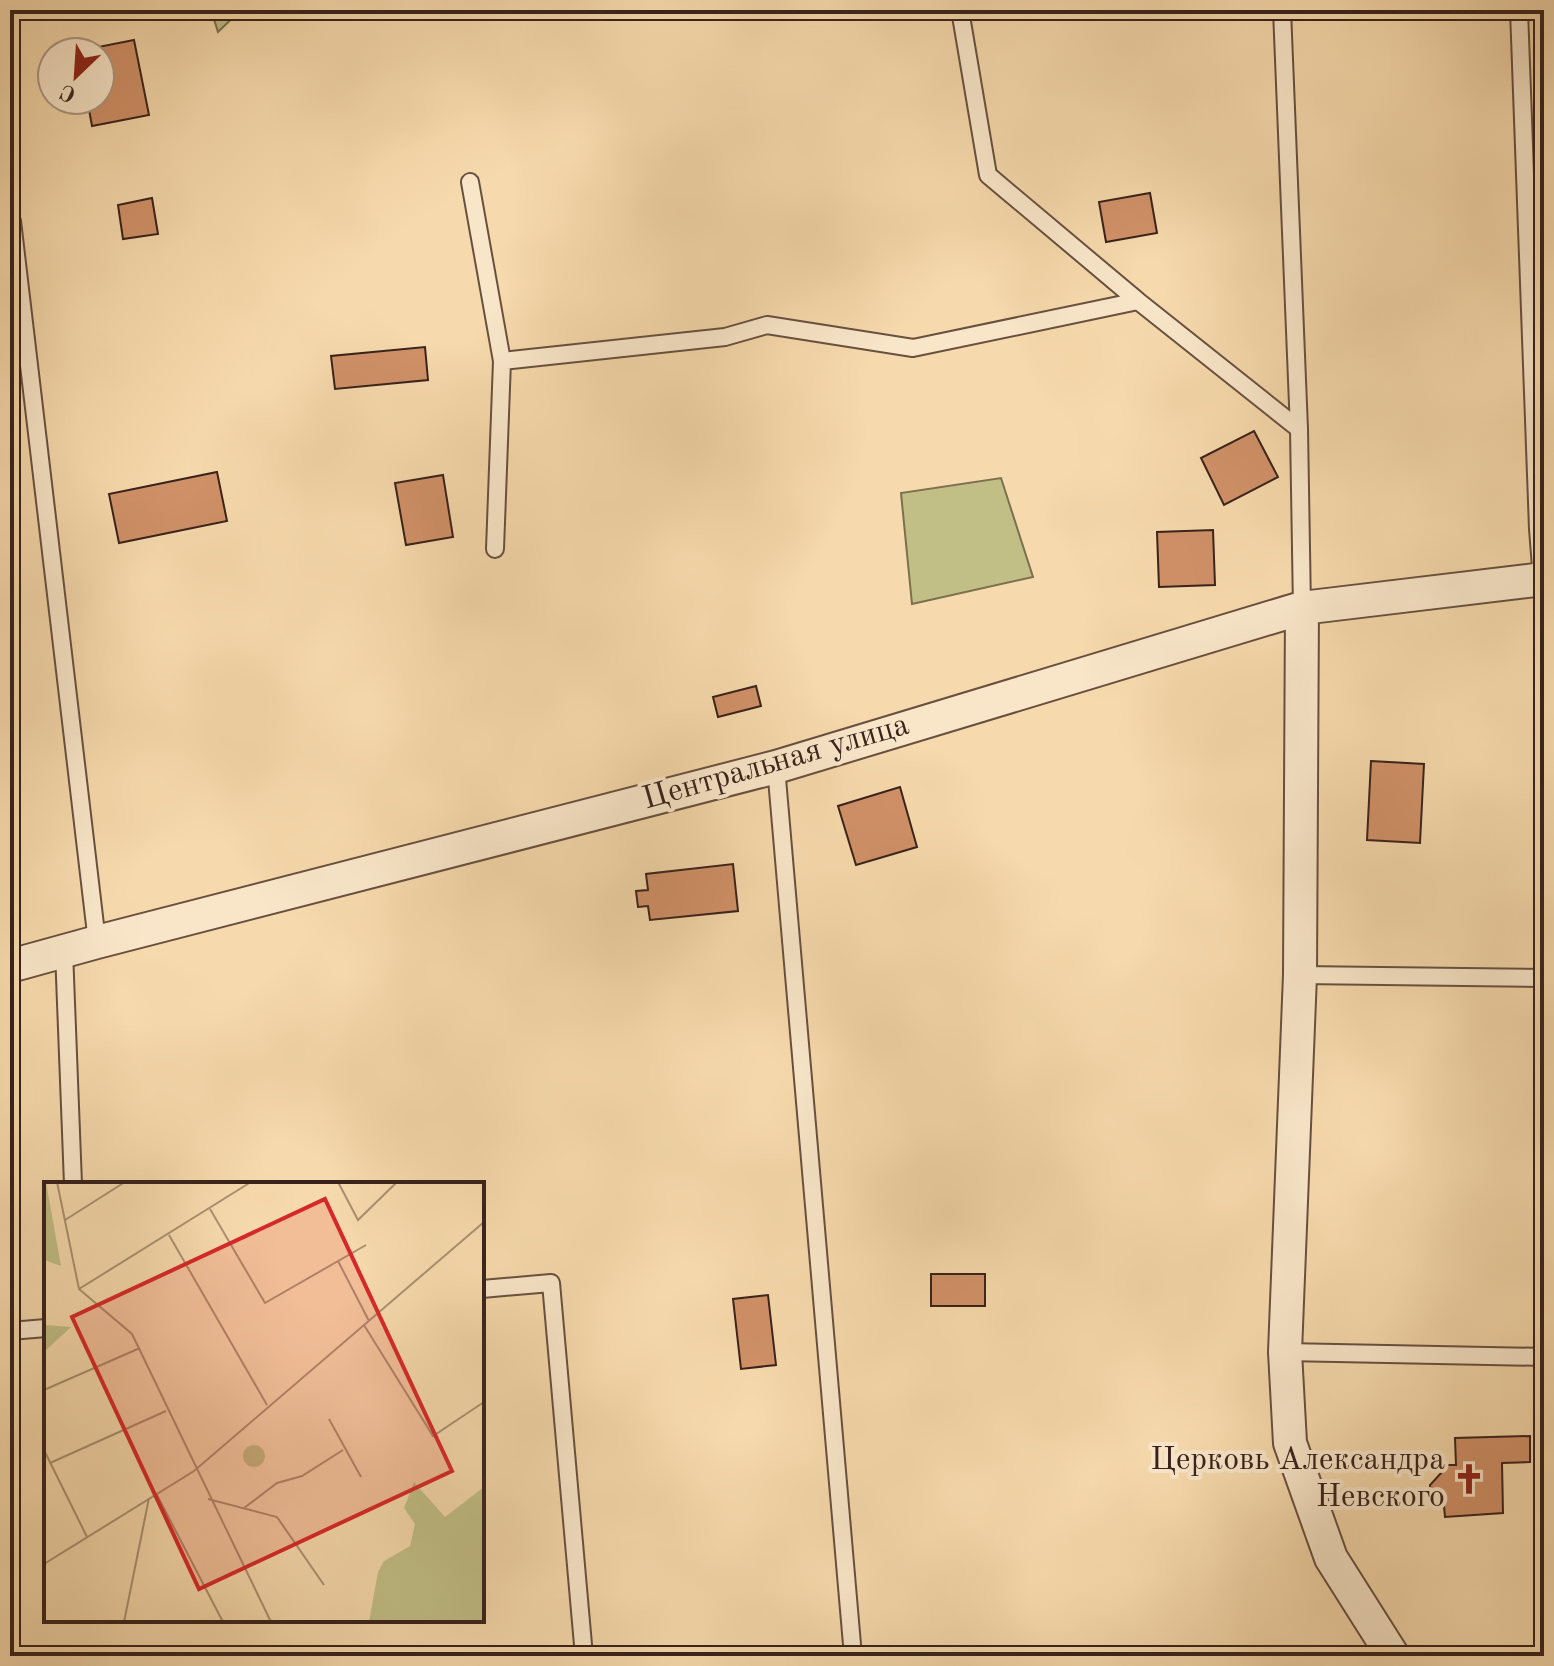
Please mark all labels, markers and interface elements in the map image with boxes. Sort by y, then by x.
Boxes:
north arrow [36,36,116,116]
text: С [57,79,80,105]
street label: Центральная улица [639,710,913,816]
inset map [44,1182,484,1622]
place label: Церковь Александра Невского [1150,1445,1445,1514]
church icon: Церковь Александра Невского [1452,1462,1486,1496]

